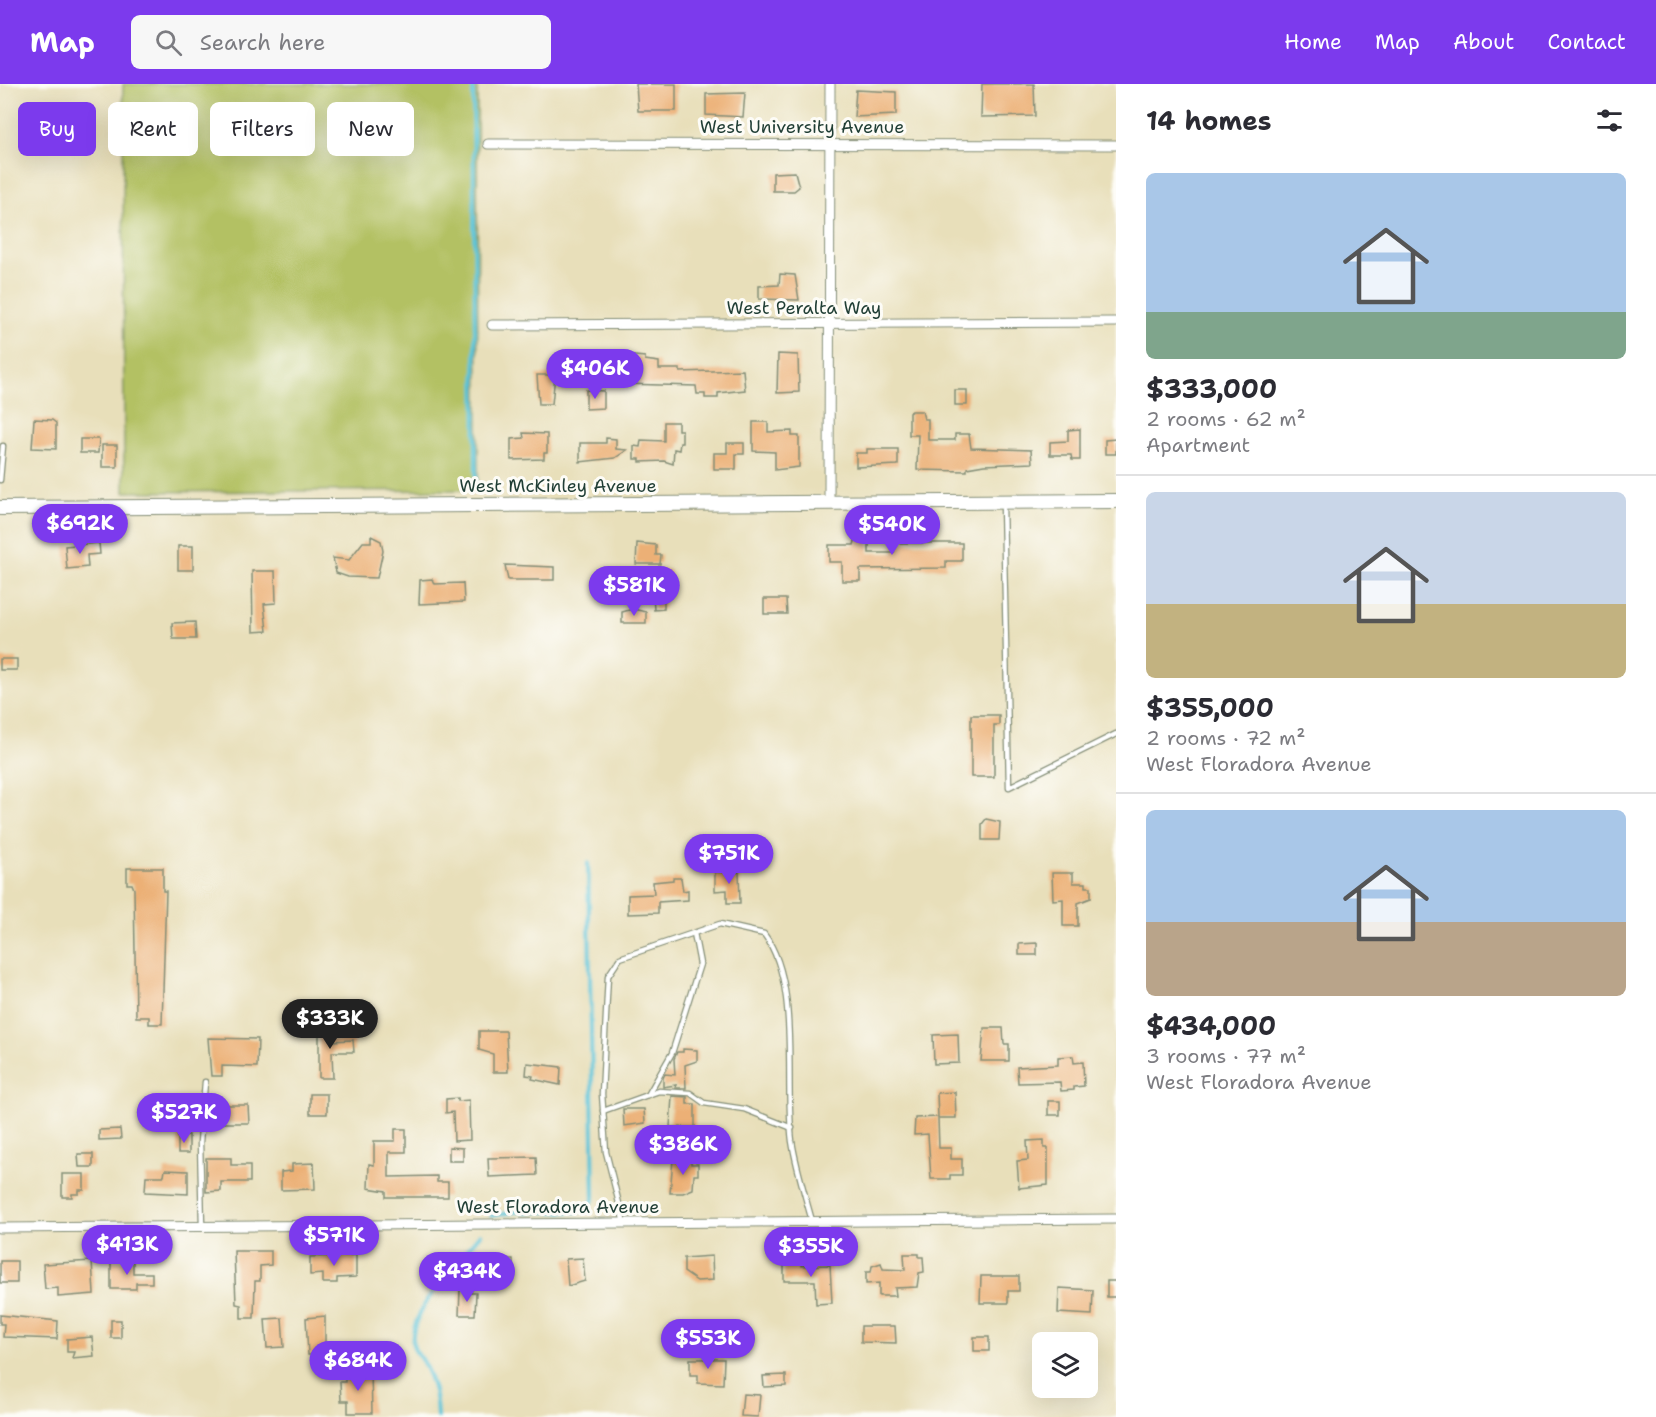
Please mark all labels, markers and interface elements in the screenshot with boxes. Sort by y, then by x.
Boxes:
search box [131,15,551,69]
text: Map [30,23,95,61]
icon: search [152,26,185,59]
text: Search here [200,28,325,57]
text: Home [1284,28,1342,56]
text: Map [1375,28,1420,56]
text: About [1453,28,1514,56]
text: Contact [1547,28,1626,56]
chip: Buy [18,102,96,156]
chip: Rent [108,102,198,156]
chip: Filters [210,102,315,156]
chip: New [327,102,414,156]
text: 14 homes [1146,103,1272,138]
icon: filters [1593,104,1626,137]
street label: West University Avenue [700,115,904,139]
icon: home [1332,212,1440,320]
street label: West Peralta Way [727,296,881,320]
pin: $406K [553,349,637,400]
text: $406K [560,355,630,381]
text: $333,000 [1146,371,1277,406]
text: 2 rooms · 62 m² [1146,406,1306,432]
text: Apartment [1146,432,1250,458]
street label: West McKinley Avenue [459,474,657,498]
pin: $692K [38,504,122,555]
pin: $540K [850,505,934,556]
text: $692K [46,510,114,536]
text: $540K [858,511,926,537]
icon: home [1332,531,1440,639]
pin: $581K [592,566,676,617]
text: $581K [603,572,665,598]
text: $355,000 [1146,690,1274,725]
text: 2 rooms · 72 m² [1146,725,1305,751]
text: West Floradora Avenue [1146,751,1372,777]
pin: $751K [687,834,771,885]
text: $751K [698,840,760,866]
icon: home [1332,849,1440,957]
pin: $333K [288,999,372,1050]
text: $333K [296,1005,364,1031]
text: $434,000 [1146,1008,1276,1043]
text: 3 rooms · 77 m² [1146,1043,1306,1069]
text: West Floradora Avenue [1146,1069,1372,1095]
pin: $527K [142,1093,226,1144]
text: $527K [151,1099,217,1125]
pin: $386K [641,1125,725,1176]
text: $386K [648,1131,718,1157]
street label: West Floradora Avenue [456,1195,660,1219]
pin: $571K [292,1216,376,1267]
text: $571K [303,1222,365,1248]
pin: $413K [85,1225,169,1276]
pin: $355K [769,1227,853,1278]
text: $413K [96,1231,158,1257]
text: $355K [778,1233,844,1259]
pin: $434K [425,1252,509,1303]
text: $434K [433,1258,501,1284]
pin: $553K [666,1319,750,1370]
text: $553K [675,1325,741,1351]
map controls [1032,1332,1098,1398]
button: layers [1032,1332,1098,1398]
pin: $684K [316,1341,400,1392]
text: $684K [323,1347,393,1373]

